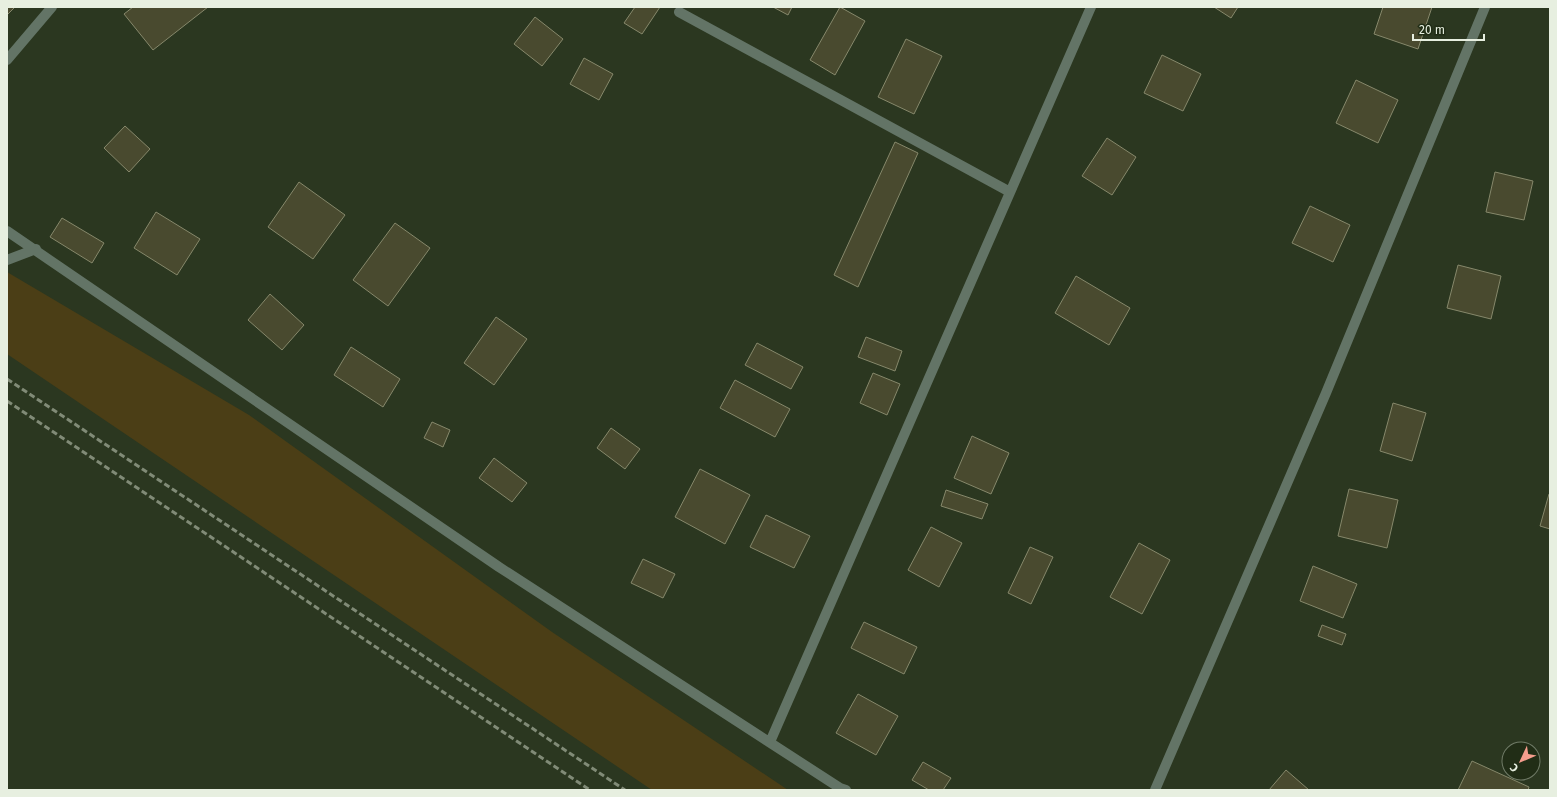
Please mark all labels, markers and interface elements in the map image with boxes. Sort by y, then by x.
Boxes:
scale bar [1413,16,1484,42]
text: 20 m [1419,23,1445,37]
north arrow [1501,741,1541,781]
text: С [1507,760,1521,774]

